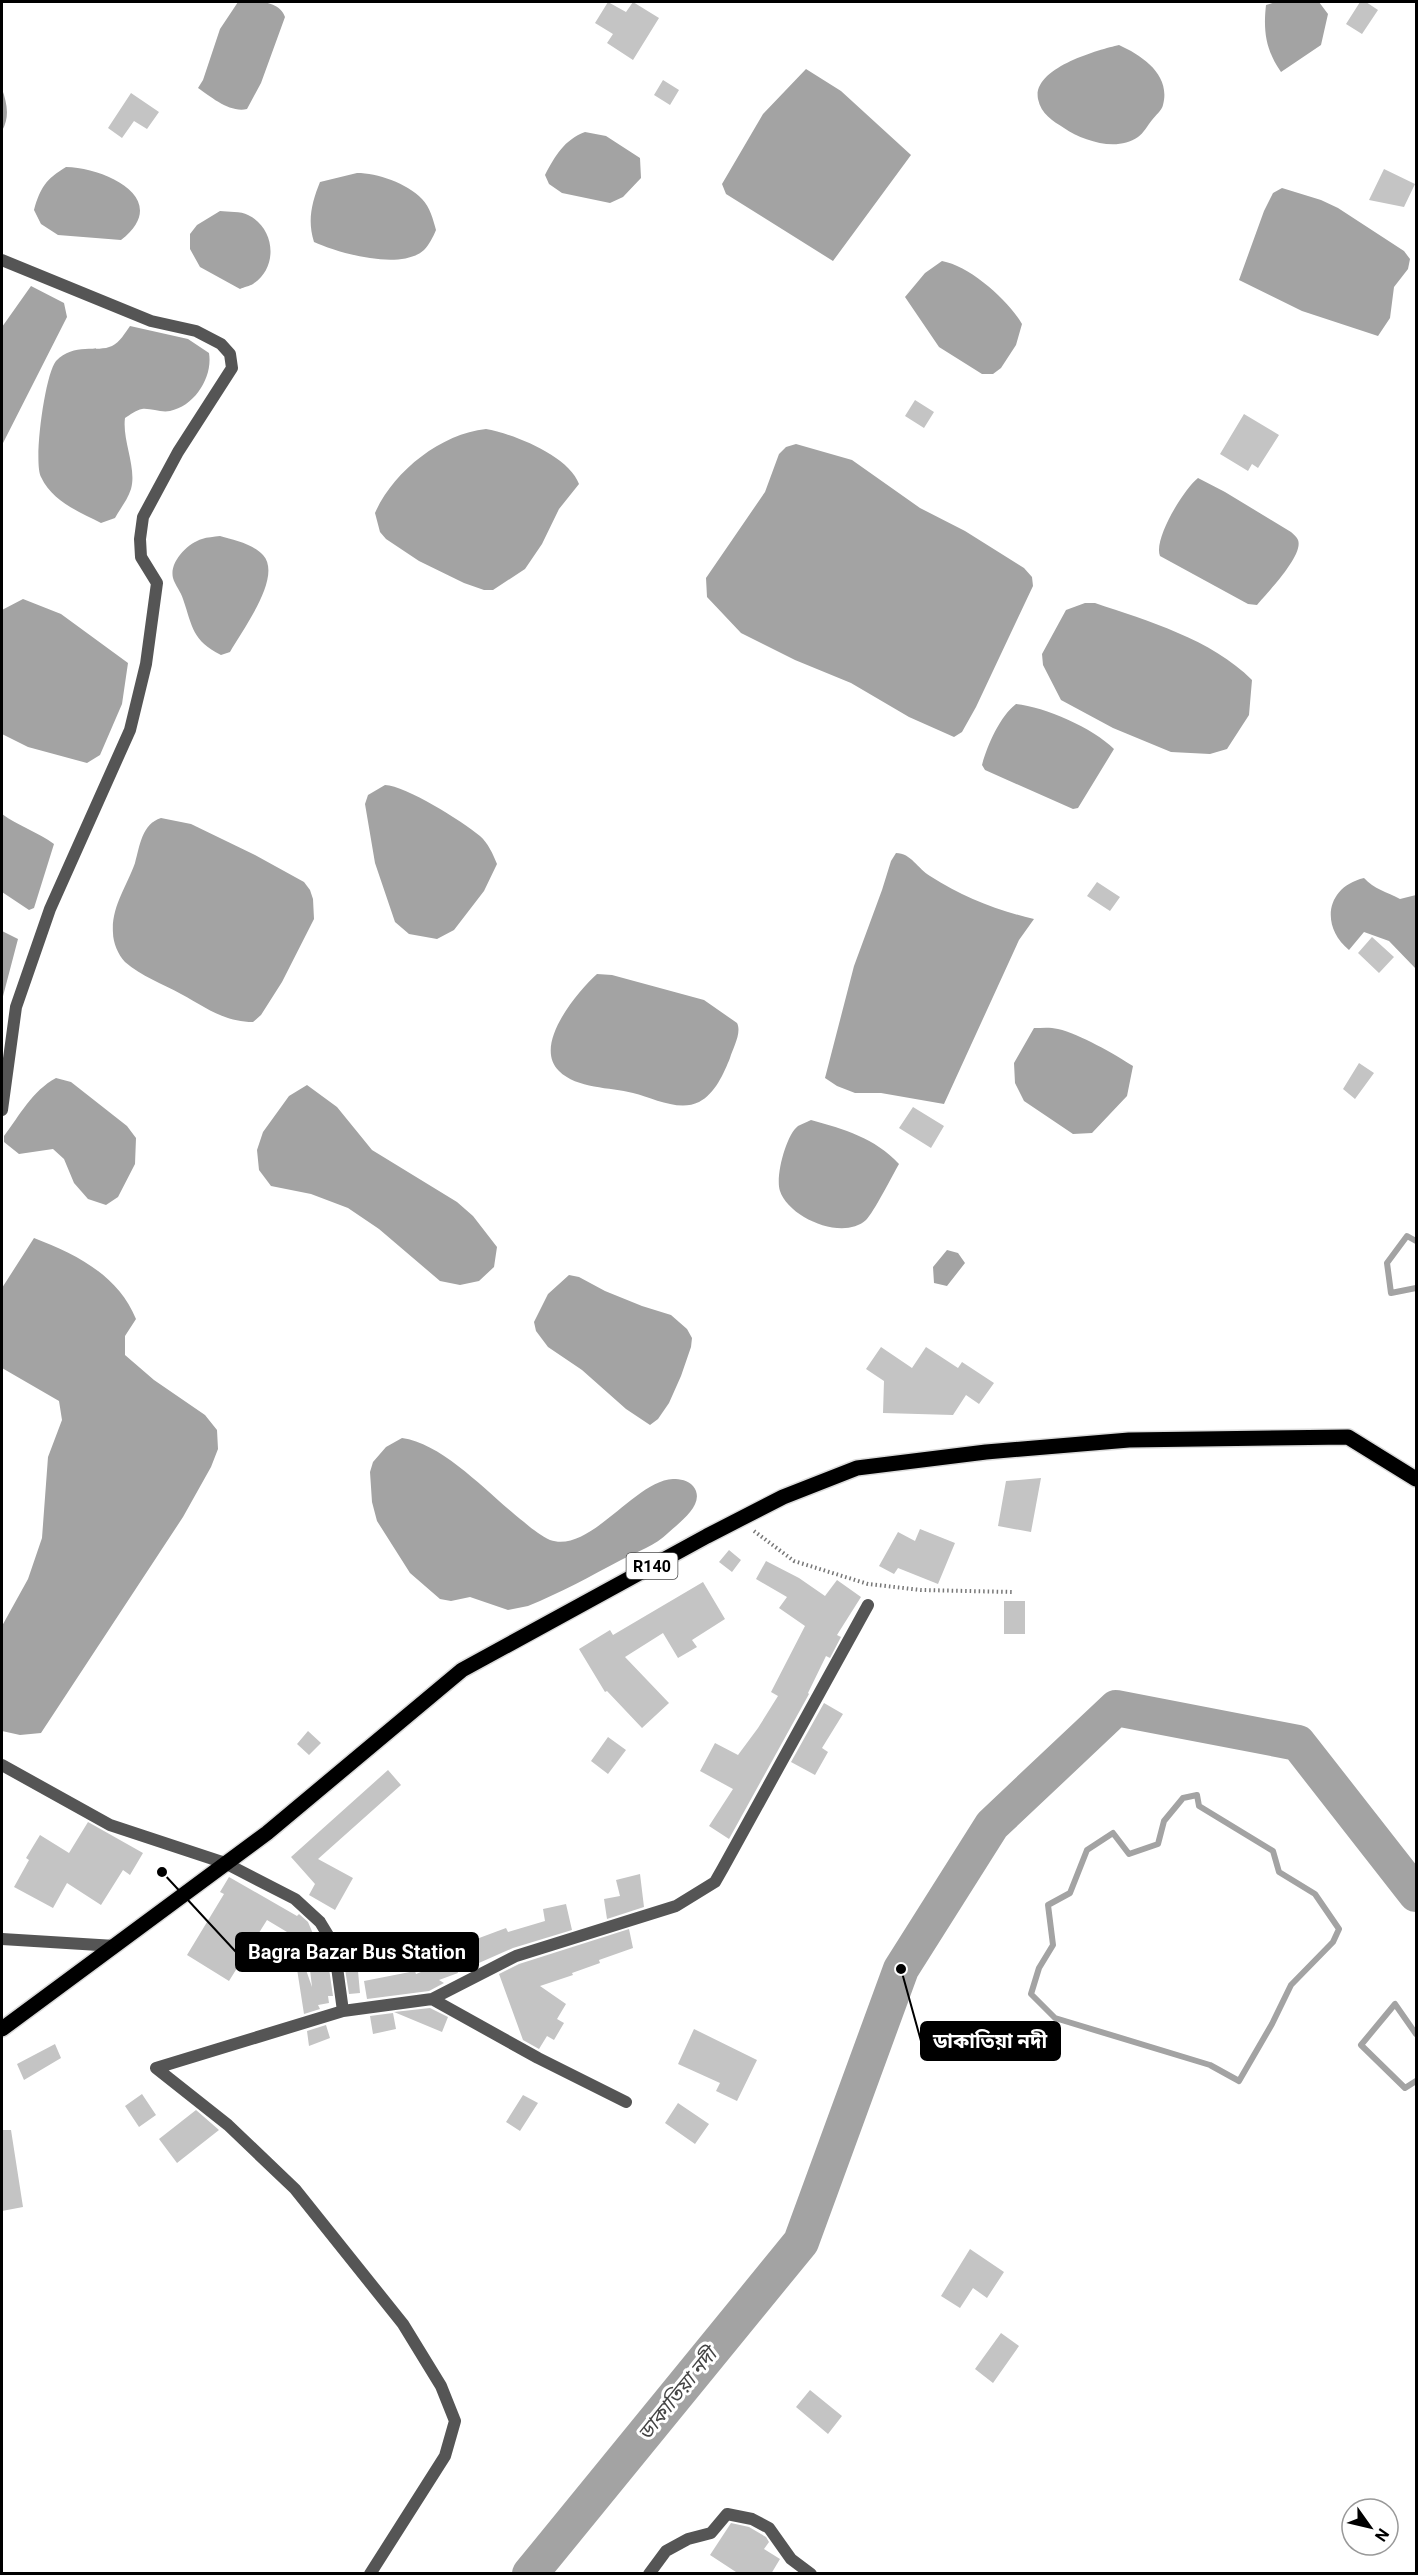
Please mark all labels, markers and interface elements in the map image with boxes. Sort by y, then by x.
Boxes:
road number: R140 [626,1553,678,1579]
callout: Bagra Bazar Bus Station [236,1933,478,1971]
text: Bagra Bazar Bus Station [248,1940,466,1964]
callout: ডাকাতিয়া নদী [921,2022,1060,2060]
text: ডাকাতিয়া নদী [932,2029,1047,2053]
water label: ডাকাতিয়া নদী [633,2340,724,2445]
north arrow [1340,2497,1400,2557]
text: N [1371,2525,1393,2545]

